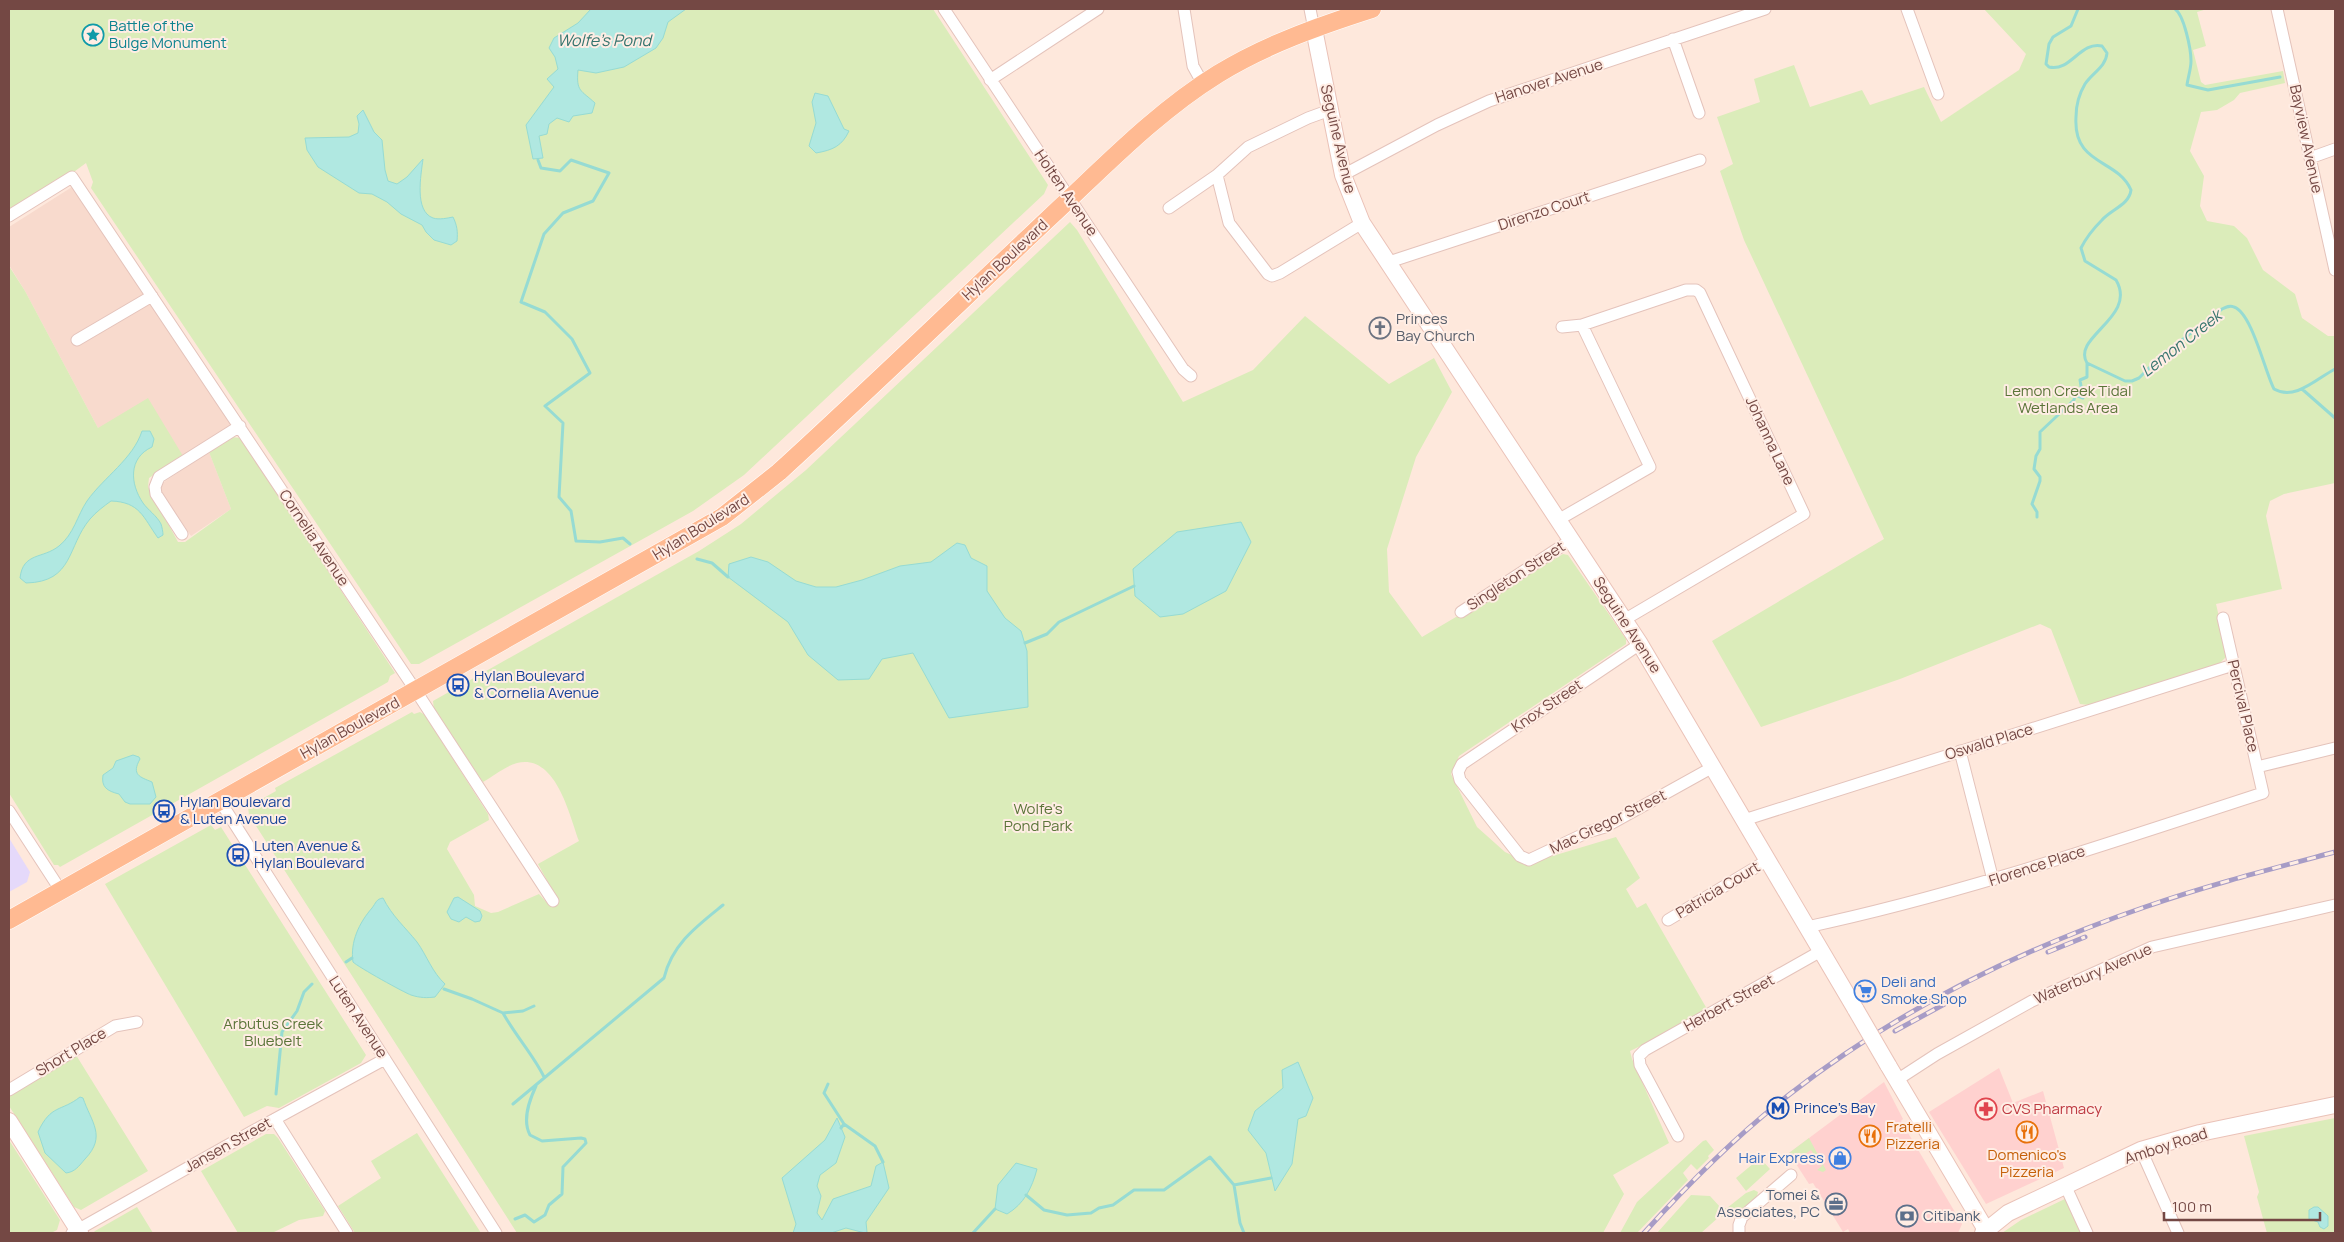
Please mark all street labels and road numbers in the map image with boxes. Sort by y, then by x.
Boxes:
street label: Hanover Avenue [1492,53,1606,108]
street label: Seguine Avenue [1316,82,1361,196]
street label: Bayview Avenue [2285,83,2328,195]
street label: Holten Avenue [1030,145,1103,240]
street label: Direnzo Court [1495,186,1592,235]
street label: Hylan Boulevard [957,214,1052,305]
street label: Johanna Lane [1741,393,1800,489]
street label: Cornelia Avenue [274,485,355,590]
street label: Hylan Boulevard [648,488,753,565]
street label: Singleton Street [1462,536,1569,615]
street label: Seguine Avenue [1588,572,1667,677]
street label: Percival Place [2223,658,2264,754]
street label: Knox Street [1507,674,1586,737]
street label: Hylan Boulevard [296,692,403,764]
street label: Oswald Place [1942,718,2036,765]
street label: Mac Gregor Street [1546,784,1669,859]
street label: Florence Place [1986,840,2088,891]
street label: Patricia Court [1672,856,1764,923]
street label: Waterbury Avenue [2031,938,2155,1009]
street label: Herbert Street [1680,969,1778,1036]
street label: Luten Avenue [324,972,393,1062]
street label: Short Place [31,1022,110,1081]
street label: Jansen Street [180,1112,275,1177]
street label: Amboy Road [2122,1122,2210,1169]

